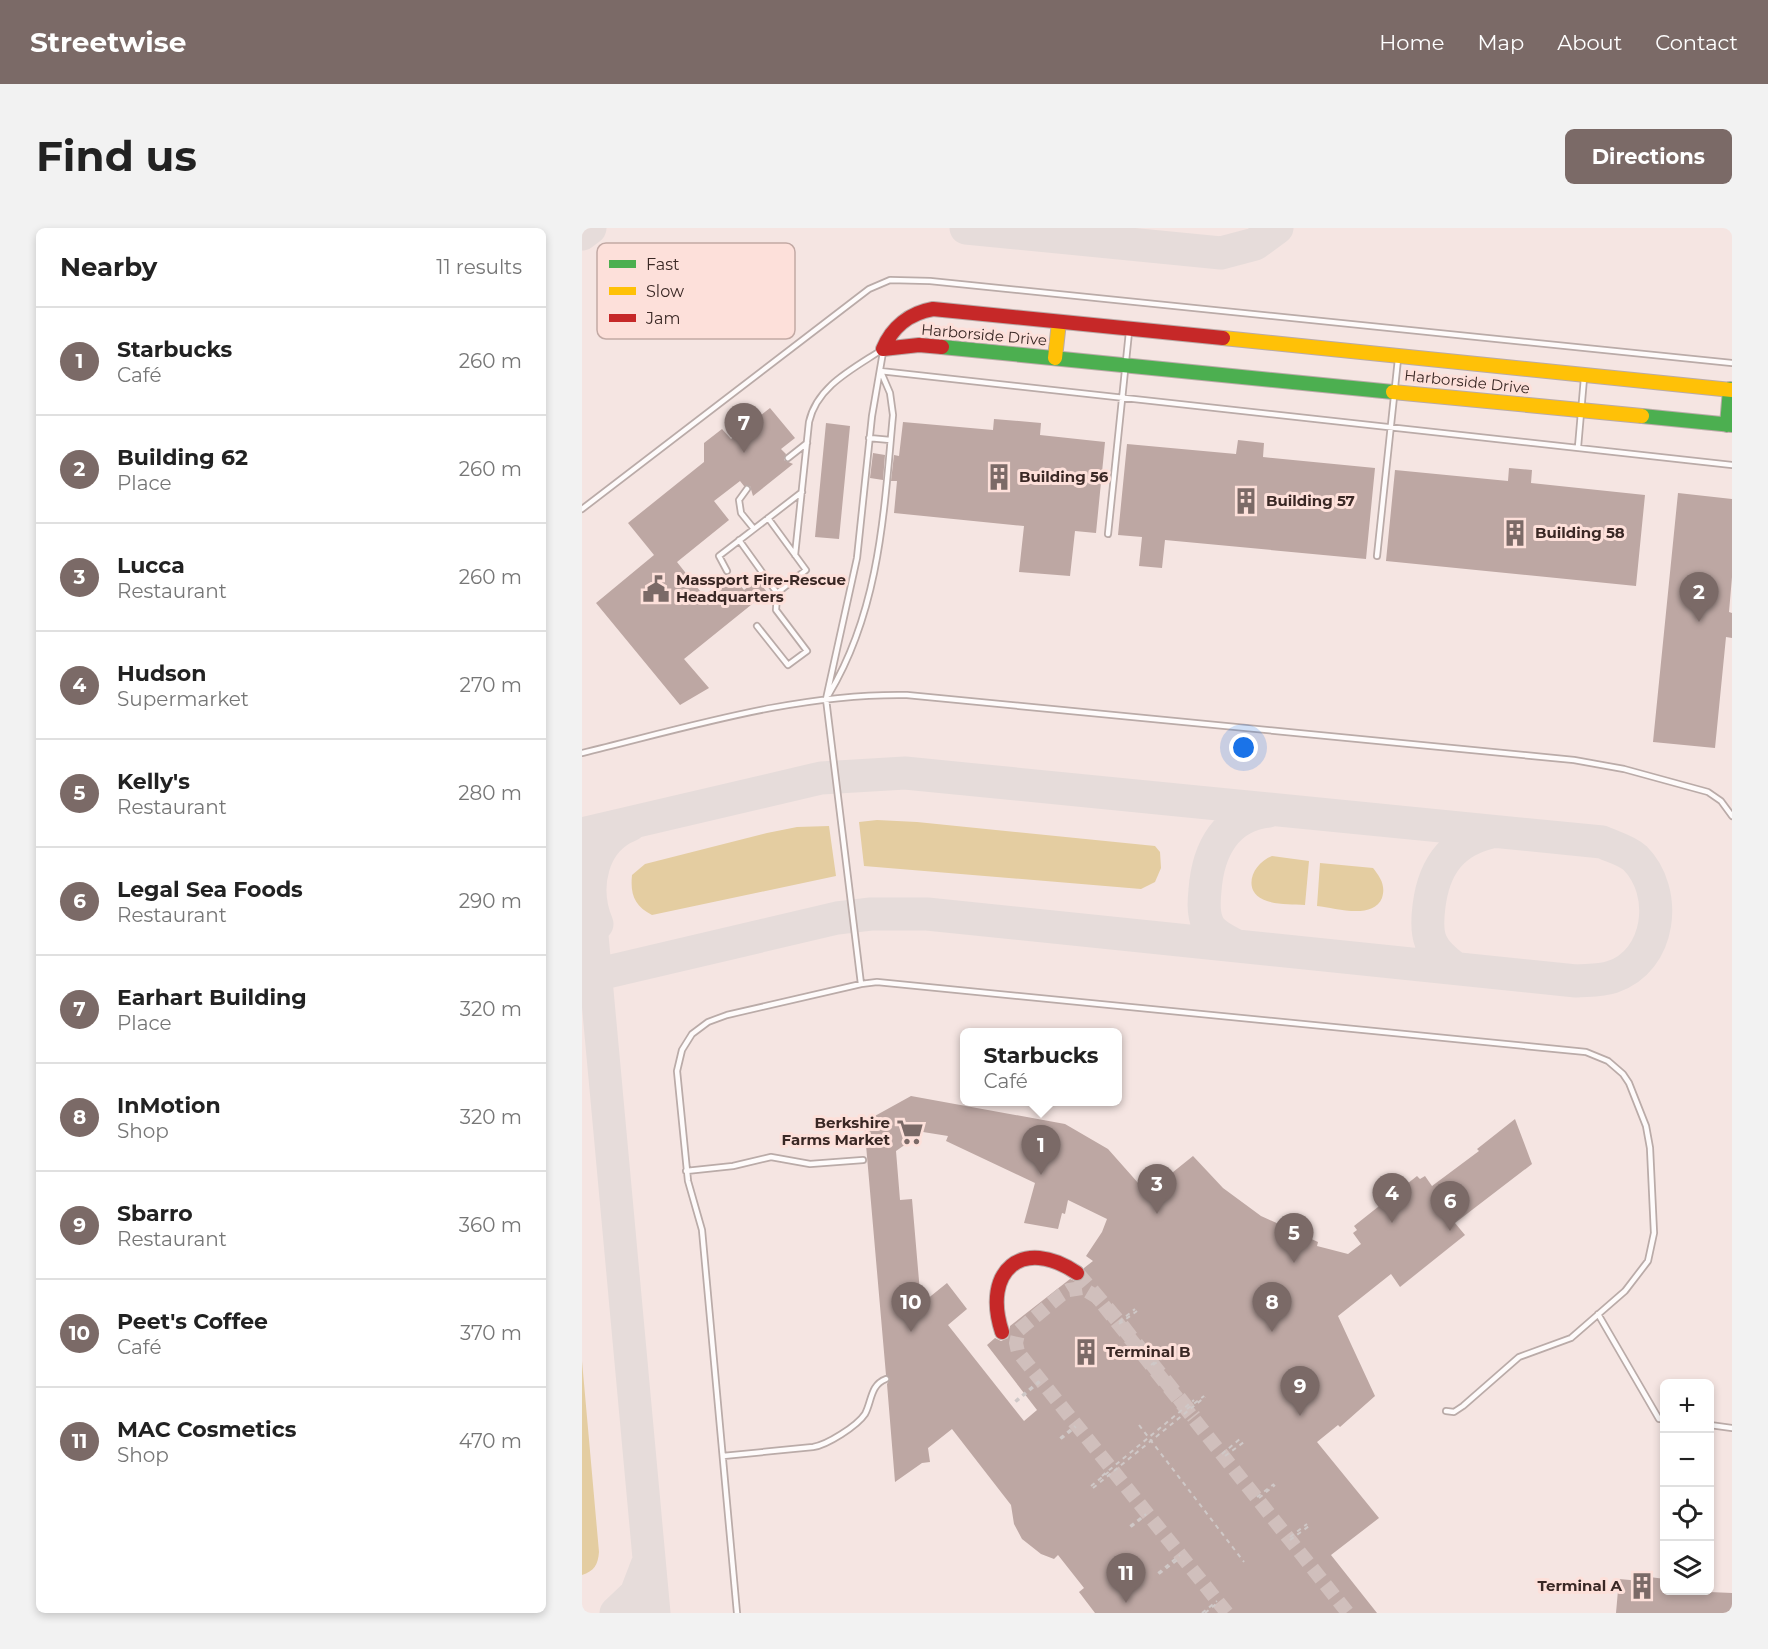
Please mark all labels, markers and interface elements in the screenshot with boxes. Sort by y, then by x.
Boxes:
text: Streetwise [30,25,186,59]
text: Home [1379,30,1444,55]
text: Map [1477,30,1524,55]
text: About [1557,30,1622,55]
text: Contact [1655,30,1738,55]
button: Directions [1565,129,1732,184]
text: Find us [36,130,197,182]
legend [597,243,795,339]
text: Nearby [60,251,157,283]
text: 11 results [436,255,522,279]
text: Fast [646,255,680,274]
text: Slow [646,282,684,301]
text: Jam [645,309,680,328]
street label: Harborside Drive [920,320,1048,349]
text: Starbucks [117,336,232,363]
text: 1 [76,349,83,373]
text: 260 m [459,349,522,373]
text: Café [117,363,162,387]
street label: Harborside Drive [1403,365,1531,398]
pin: 7 [724,404,764,453]
text: Building 62 [117,444,248,471]
text: 2 [74,457,85,481]
text: 260 m [459,457,522,481]
building icon: Building 56 [984,462,1014,492]
place label: Building 56 [1019,467,1109,486]
text: Place [117,471,172,495]
building icon: Building 57 [1231,486,1261,516]
place label: Building 57 [1266,491,1355,510]
building icon: Building 58 [1500,518,1530,548]
place label: Building 58 [1535,523,1625,542]
text: Lucca [117,552,185,579]
text: 3 [74,565,85,589]
text: 260 m [459,565,522,589]
place label: Massport Fire-Rescue Headquarters [676,570,846,606]
pin: 2 [1680,572,1718,622]
public building icon: Massport Fire-Rescue Headquarters [641,574,671,604]
text: Restaurant [117,579,227,603]
text: Hudson [117,660,206,687]
text: 4 [73,673,86,697]
text: 270 m [460,673,522,697]
text: Supermarket [117,687,249,711]
your location [1229,733,1258,762]
text: Kelly's [117,768,190,795]
text: 5 [74,781,85,805]
text: 280 m [458,781,522,805]
text: Restaurant [117,795,227,819]
text: Legal Sea Foods [117,876,303,903]
text: 6 [73,889,86,913]
text: 290 m [459,889,522,913]
text: Restaurant [117,903,227,927]
text: Earhart Building [117,984,307,1011]
text: 7 [73,997,86,1021]
text: 320 m [460,997,522,1021]
text: Place [117,1011,172,1035]
popup [960,1028,1122,1106]
text: Starbucks [983,1042,1099,1069]
text: Café [983,1069,1028,1093]
text: InMotion [117,1092,221,1119]
text: 8 [73,1105,86,1129]
text: 320 m [460,1105,522,1129]
place label: Berkshire Farms Market [782,1113,890,1149]
supermarket icon: Berkshire Farms Market [895,1117,925,1147]
text: Shop [117,1119,169,1143]
pin: 1 [1022,1126,1060,1175]
pin: 3 [1138,1164,1176,1214]
pin: 4 [1372,1174,1412,1223]
pin: 6 [1430,1182,1470,1231]
text: Sbarro [117,1200,193,1227]
text: 9 [73,1213,86,1237]
text: 360 m [459,1213,522,1237]
pin: 5 [1274,1214,1314,1263]
text: Restaurant [117,1227,227,1251]
pin: 10 [892,1282,930,1332]
pin: 8 [1252,1282,1292,1332]
text: Peet's Coffee [117,1308,268,1335]
text: 10 [69,1321,90,1345]
text: 370 m [460,1321,522,1345]
text: Café [117,1335,162,1359]
building icon: Terminal B [1071,1337,1101,1367]
place label: Terminal B [1106,1342,1190,1361]
pin: 9 [1280,1366,1320,1416]
map controls [1660,1379,1714,1595]
button: + [1660,1379,1714,1433]
text: MAC Cosmetics [117,1416,296,1443]
text: 11 [72,1429,87,1453]
text: 470 m [459,1429,522,1453]
button: − [1660,1433,1714,1487]
text: Shop [117,1443,169,1467]
button: locate [1660,1487,1714,1541]
button: layers [1660,1541,1714,1595]
pin: 11 [1106,1554,1146,1603]
building icon: Terminal A [1627,1571,1657,1601]
place label: Terminal A [1538,1576,1622,1595]

